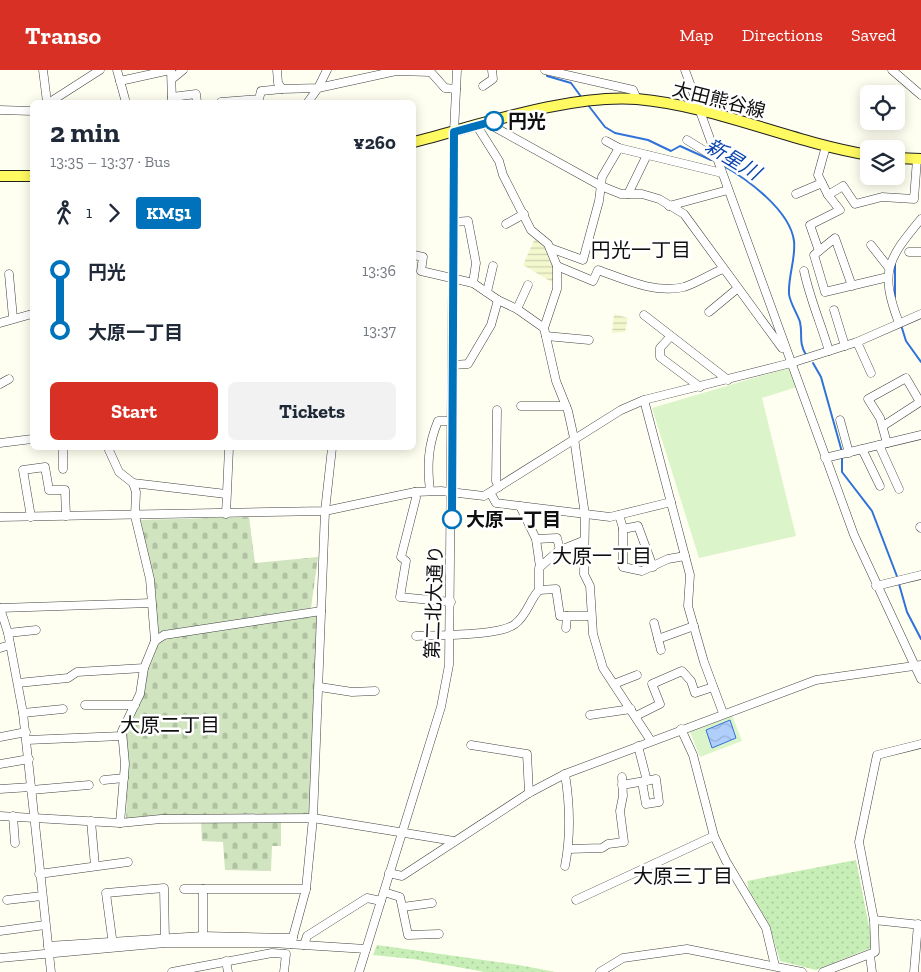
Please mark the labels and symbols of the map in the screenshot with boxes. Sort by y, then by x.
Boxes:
street label: 太田熊谷線 [670,77,768,123]
place label: 円光 [508,110,546,133]
marker: 円光 [484,111,504,131]
water label: 新星川 [701,133,767,186]
district label: 円光一丁目 [591,238,691,262]
place label: 大原一丁目 [466,508,561,531]
marker: 大原一丁目 [442,509,462,529]
district label: 大原一丁目 [552,544,652,568]
street label: 第二北大通り [421,545,447,659]
district label: 大原二丁目 [120,713,220,737]
district label: 大原三丁目 [633,864,733,888]

